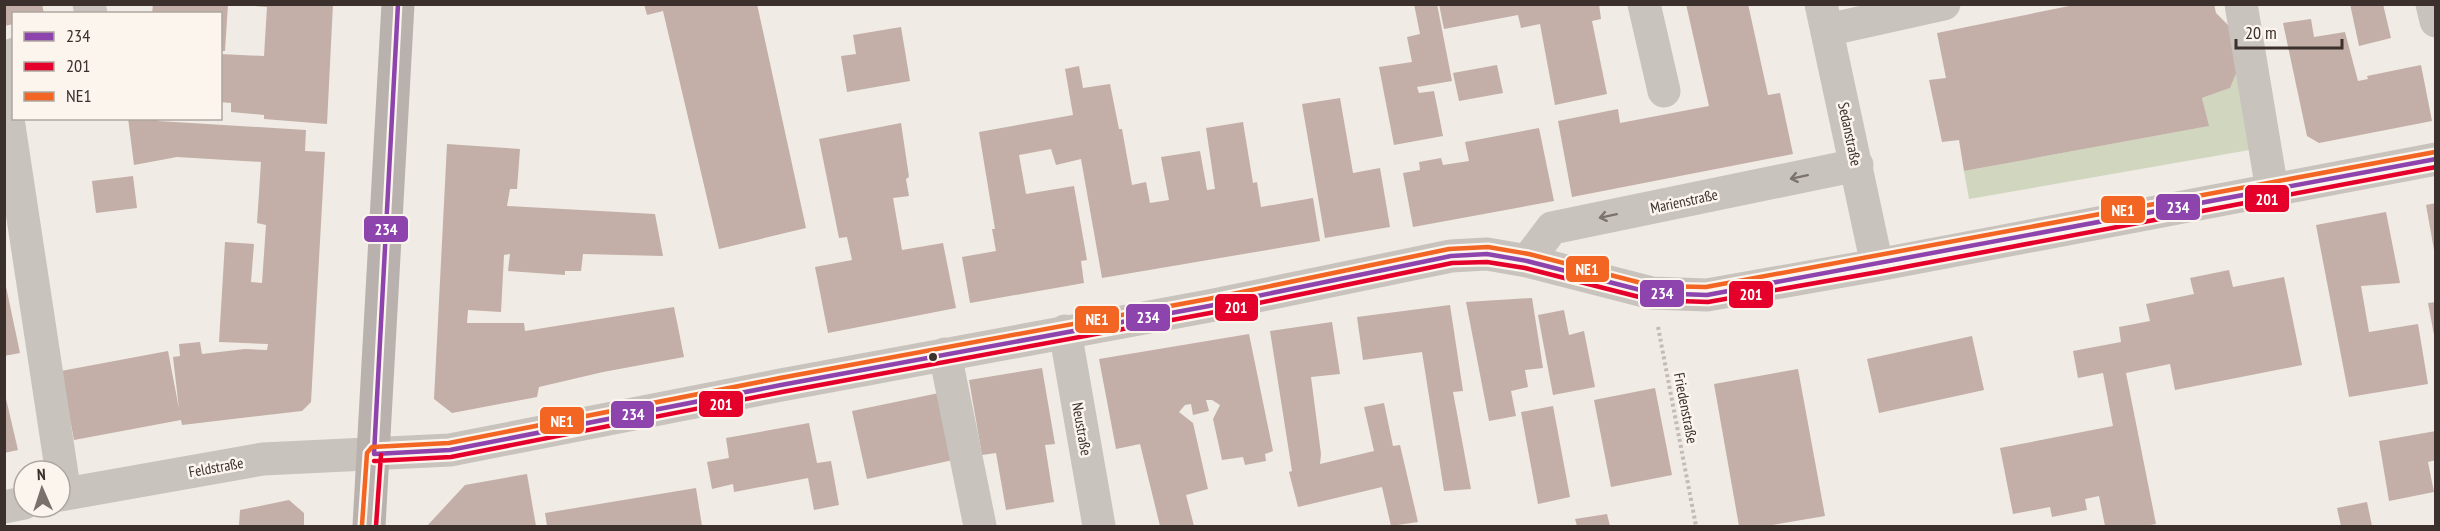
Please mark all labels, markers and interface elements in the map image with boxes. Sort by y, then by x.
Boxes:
legend [12,12,222,120]
scale bar [2236,12,2342,50]
text: 20 m [2245,21,2277,44]
text: 234 [66,24,90,47]
text: 201 [66,54,90,77]
text: NE1 [66,84,92,107]
street label: Sedanstraße [1834,100,1866,168]
one-way arrow [1790,171,1809,183]
line badge: 201 [2244,184,2290,213]
street label: Marienstraße [1649,185,1719,217]
text: 201 [2256,189,2278,209]
line badge: 234 [2155,193,2201,221]
line badge: NE1 [2100,195,2146,224]
text: 234 [2167,197,2190,217]
text: NE1 [2111,200,2135,220]
one-way arrow [1599,211,1618,223]
line badge: 234 [363,215,409,243]
text: 234 [375,219,398,239]
line badge: NE1 [1565,255,1610,283]
text: NE1 [1575,259,1599,279]
line badge: 234 [1639,279,1685,308]
line badge: 201 [1728,280,1774,309]
text: 234 [1651,283,1674,303]
text: 201 [1740,284,1762,304]
line badge: 201 [1214,293,1259,322]
text: 201 [1225,297,1247,317]
line badge: 234 [1125,303,1171,332]
line badge: NE1 [1074,305,1120,334]
text: 234 [1137,307,1160,327]
text: NE1 [1085,309,1109,329]
unlabelled marker [927,351,939,363]
street label: Friedenstraße [1670,371,1702,445]
line badge: 201 [698,390,744,418]
text: 201 [710,394,732,414]
line badge: 234 [610,400,655,429]
street label: Neustraße [1068,401,1096,457]
text: 234 [622,404,645,424]
line badge: NE1 [539,406,585,435]
text: NE1 [550,411,574,431]
street label: Feldstraße [187,453,245,481]
north arrow [12,459,72,519]
text: N [36,464,46,484]

